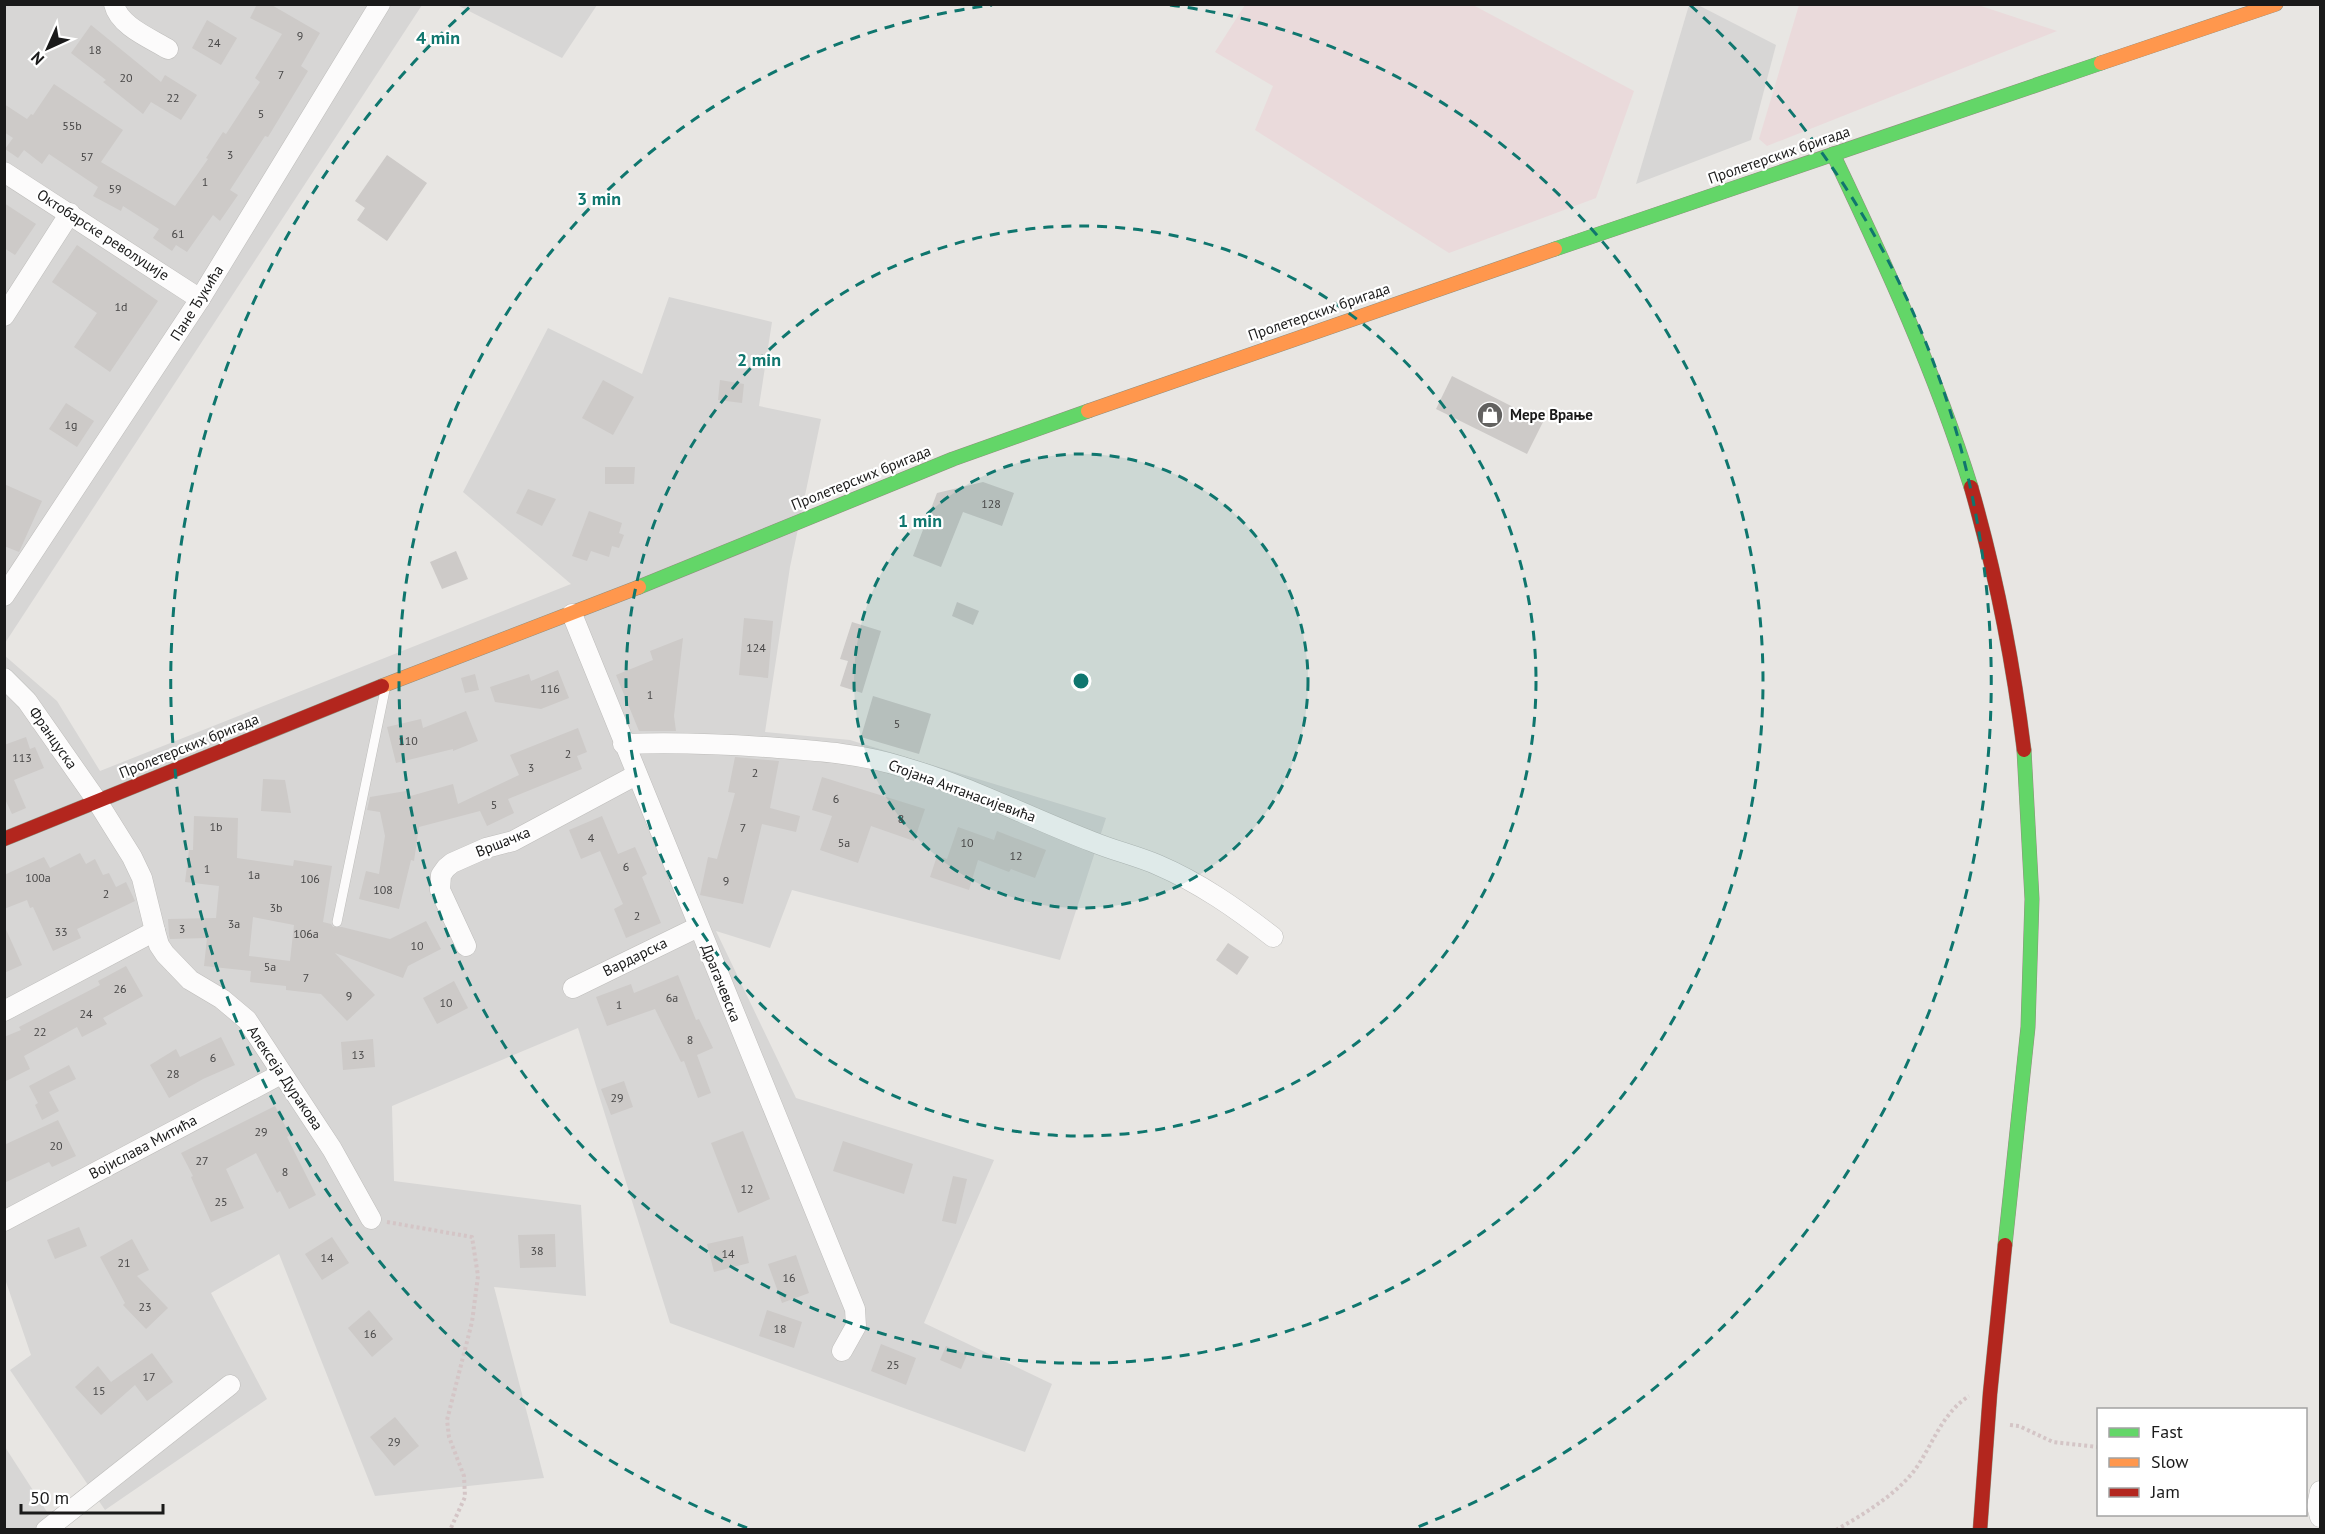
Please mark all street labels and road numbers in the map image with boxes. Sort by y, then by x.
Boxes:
street label: Пролетерских бригада [1705,121,1852,188]
street label: Октобарске револуције [34,185,173,284]
street label: Пане Ђукића [166,261,227,344]
street label: Пролетерских бригада [1245,278,1392,345]
street label: Пролетерских бригада [788,441,933,514]
street label: Француска [25,703,82,773]
street label: Пролетерских бригада [116,709,261,782]
street label: Стојана Антанасијевића [886,755,1039,826]
street label: Вршачка [473,822,533,861]
street label: Вардарска [599,933,670,980]
street label: Драгачевска [697,941,746,1025]
street label: Алексеја Дуракова [243,1022,327,1134]
street label: Војислава Митића [86,1110,200,1183]

